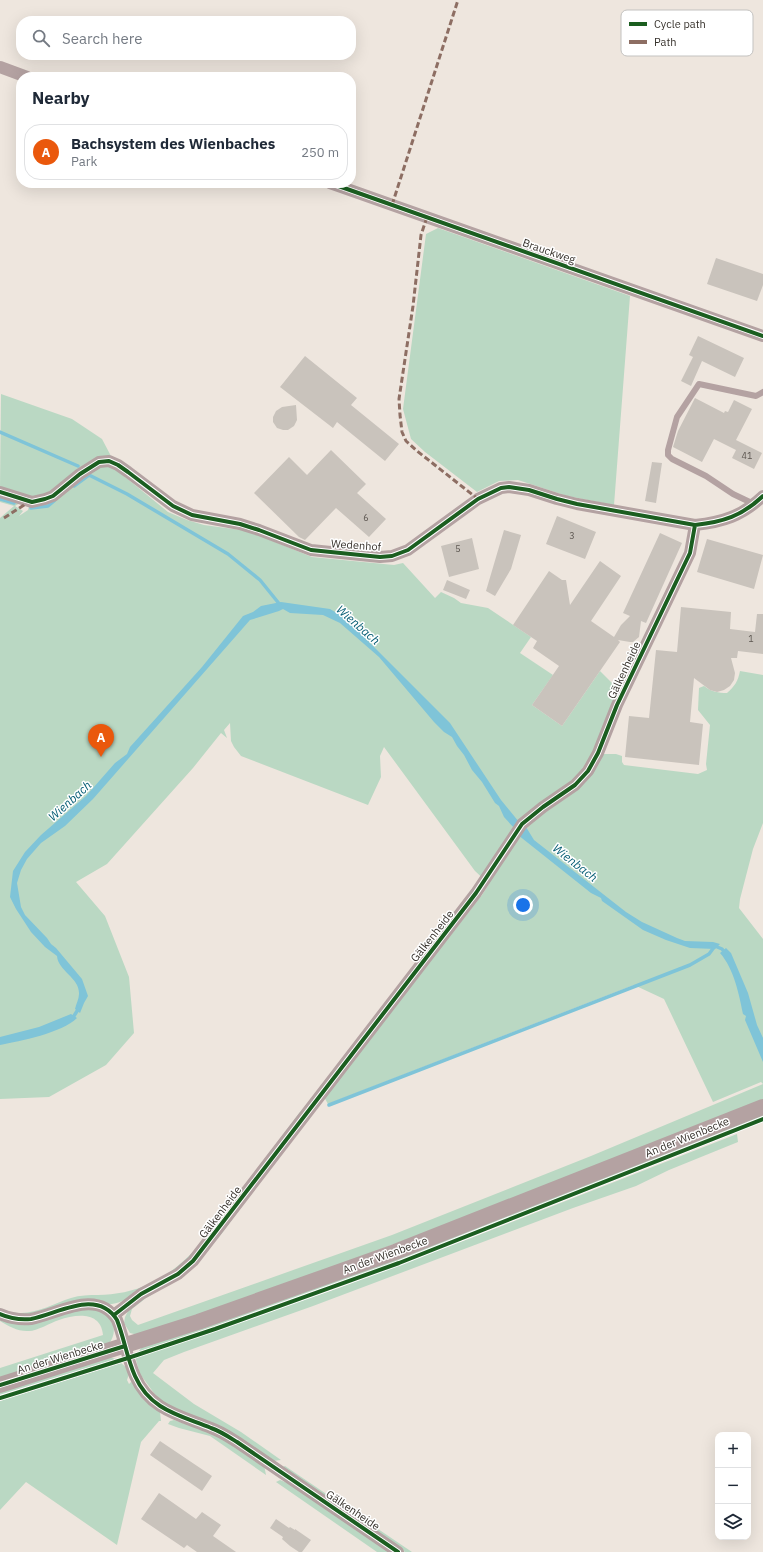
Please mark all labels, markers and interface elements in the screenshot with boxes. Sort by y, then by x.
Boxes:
legend [621,10,753,56]
search box [16,16,356,60]
text: Cycle path [654,17,706,31]
icon: search [30,27,52,49]
text: Search here [62,29,142,48]
text: Path [654,35,677,49]
text: Nearby [32,87,90,109]
text: Bachsystem des Wienbaches [71,134,275,153]
text: A [42,144,50,161]
text: 250 m [301,144,339,161]
text: Park [71,153,97,170]
street label: Brauckweg [521,235,577,267]
house number: 41 [742,450,752,461]
house number: 6 [363,512,369,523]
house number: 3 [569,530,575,541]
street label: Wedenhof [330,536,382,554]
house number: 5 [455,543,461,554]
water label: Wienbach [333,602,383,648]
house number: 1 [748,633,754,644]
street label: Gälkenheide [605,639,643,701]
pin: A [88,724,114,757]
water label: Wienbach [45,777,95,824]
water label: Wienbach [550,840,601,885]
your location [513,895,533,915]
street label: Gälkenheide [407,907,457,965]
street label: An der Wienbecke [643,1114,731,1160]
street label: Gälkenheide [196,1183,244,1241]
street label: An der Wienbecke [341,1233,429,1277]
street label: An der Wienbecke [15,1337,105,1377]
map controls [715,1432,751,1540]
button: + [715,1432,751,1468]
button: − [715,1468,751,1504]
street label: Gälkenheide [323,1487,383,1533]
button: layers [715,1504,751,1540]

